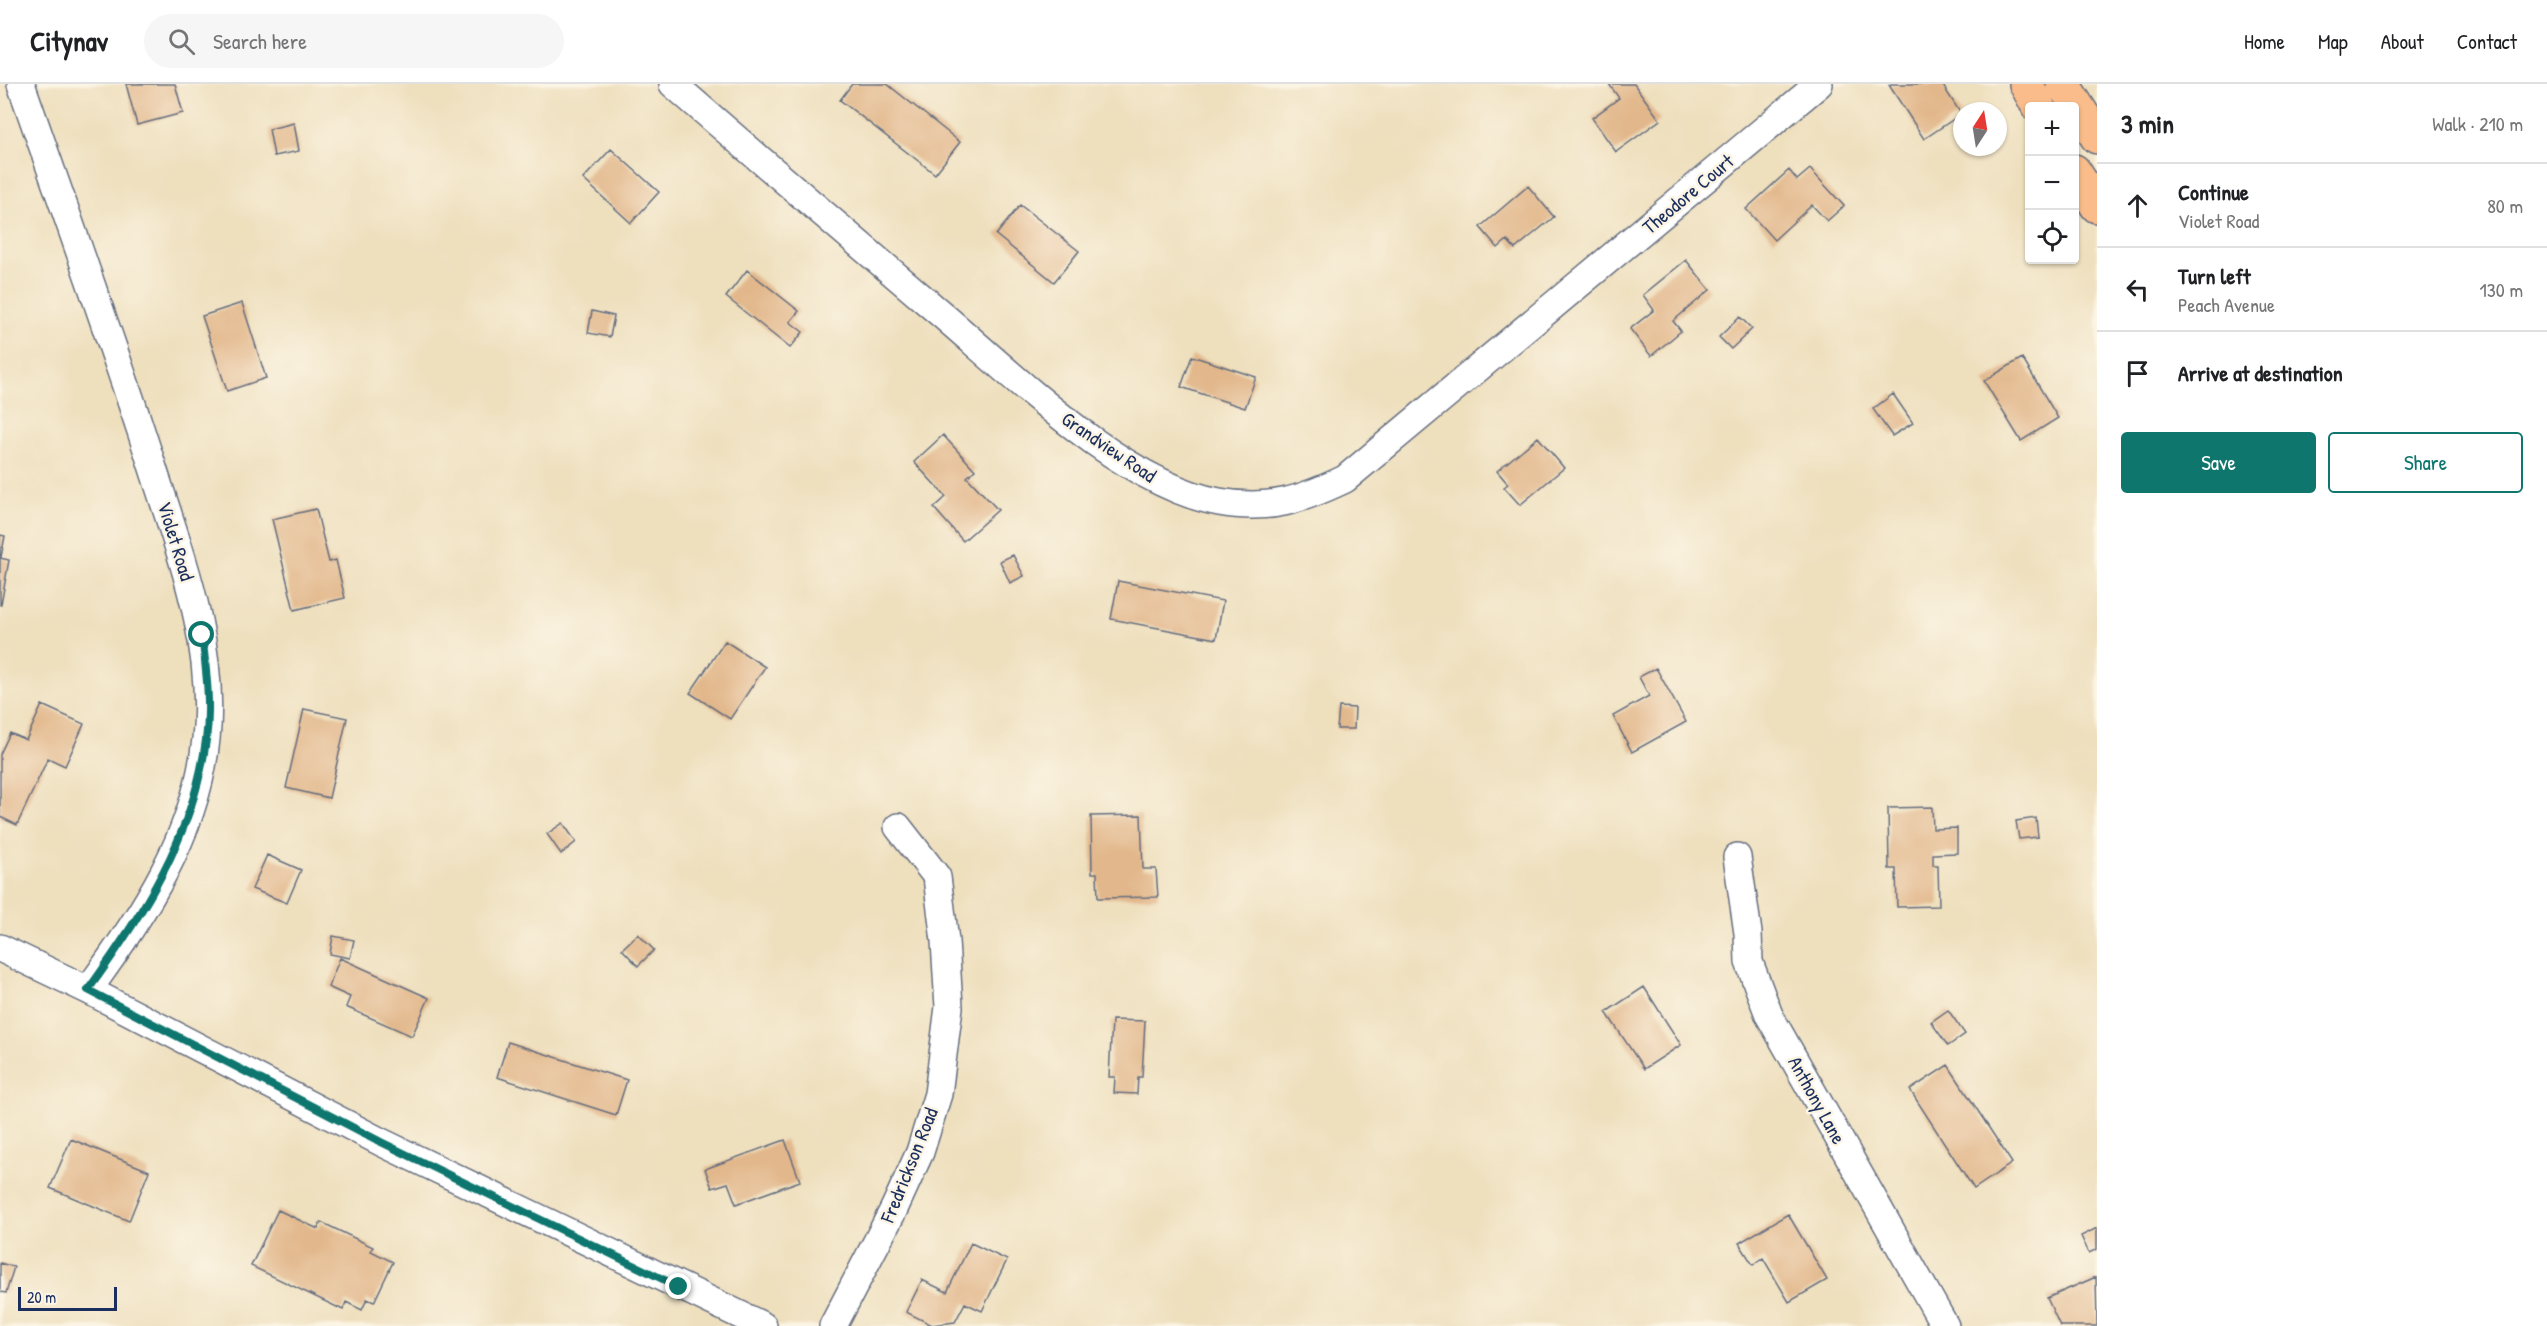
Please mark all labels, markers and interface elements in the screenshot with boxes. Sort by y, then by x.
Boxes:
search box [144,14,564,68]
text: Citynav [30,22,108,60]
icon: search [165,25,198,58]
text: Search here [213,26,307,56]
text: Home [2244,27,2285,56]
text: Map [2318,27,2348,56]
text: About [2381,27,2424,56]
text: Contact [2457,27,2517,56]
north arrow [1953,102,2007,156]
map controls [2025,102,2079,264]
button: + [2025,102,2079,156]
text: 3 min [2121,106,2174,141]
text: Walk · 210 m [2432,110,2523,137]
street label: Theodore Court [1636,147,1740,240]
button: − [2025,156,2079,210]
text: Continue [2178,177,2249,207]
icon: ahead [2121,189,2154,222]
text: 80 m [2487,192,2523,219]
text: Violet Road [2178,207,2259,234]
button: locate [2025,210,2079,264]
text: Turn left [2178,261,2251,291]
icon: left [2121,273,2154,306]
text: 130 m [2480,276,2523,303]
text: Peach Avenue [2178,291,2275,318]
icon: arrive [2121,357,2154,390]
text: Arrive at destination [2178,358,2343,388]
street label: Grandview Road [1057,405,1162,488]
button: Save [2121,432,2316,493]
button: Share [2328,432,2523,493]
street label: Violet Road [152,498,201,584]
route start [188,621,214,647]
street label: Anthony Lane [1782,1051,1853,1149]
street label: Fredrickson Road [873,1103,944,1227]
route end [665,1273,691,1299]
scale bar [18,1284,117,1312]
text: 20 m [27,1286,56,1308]

